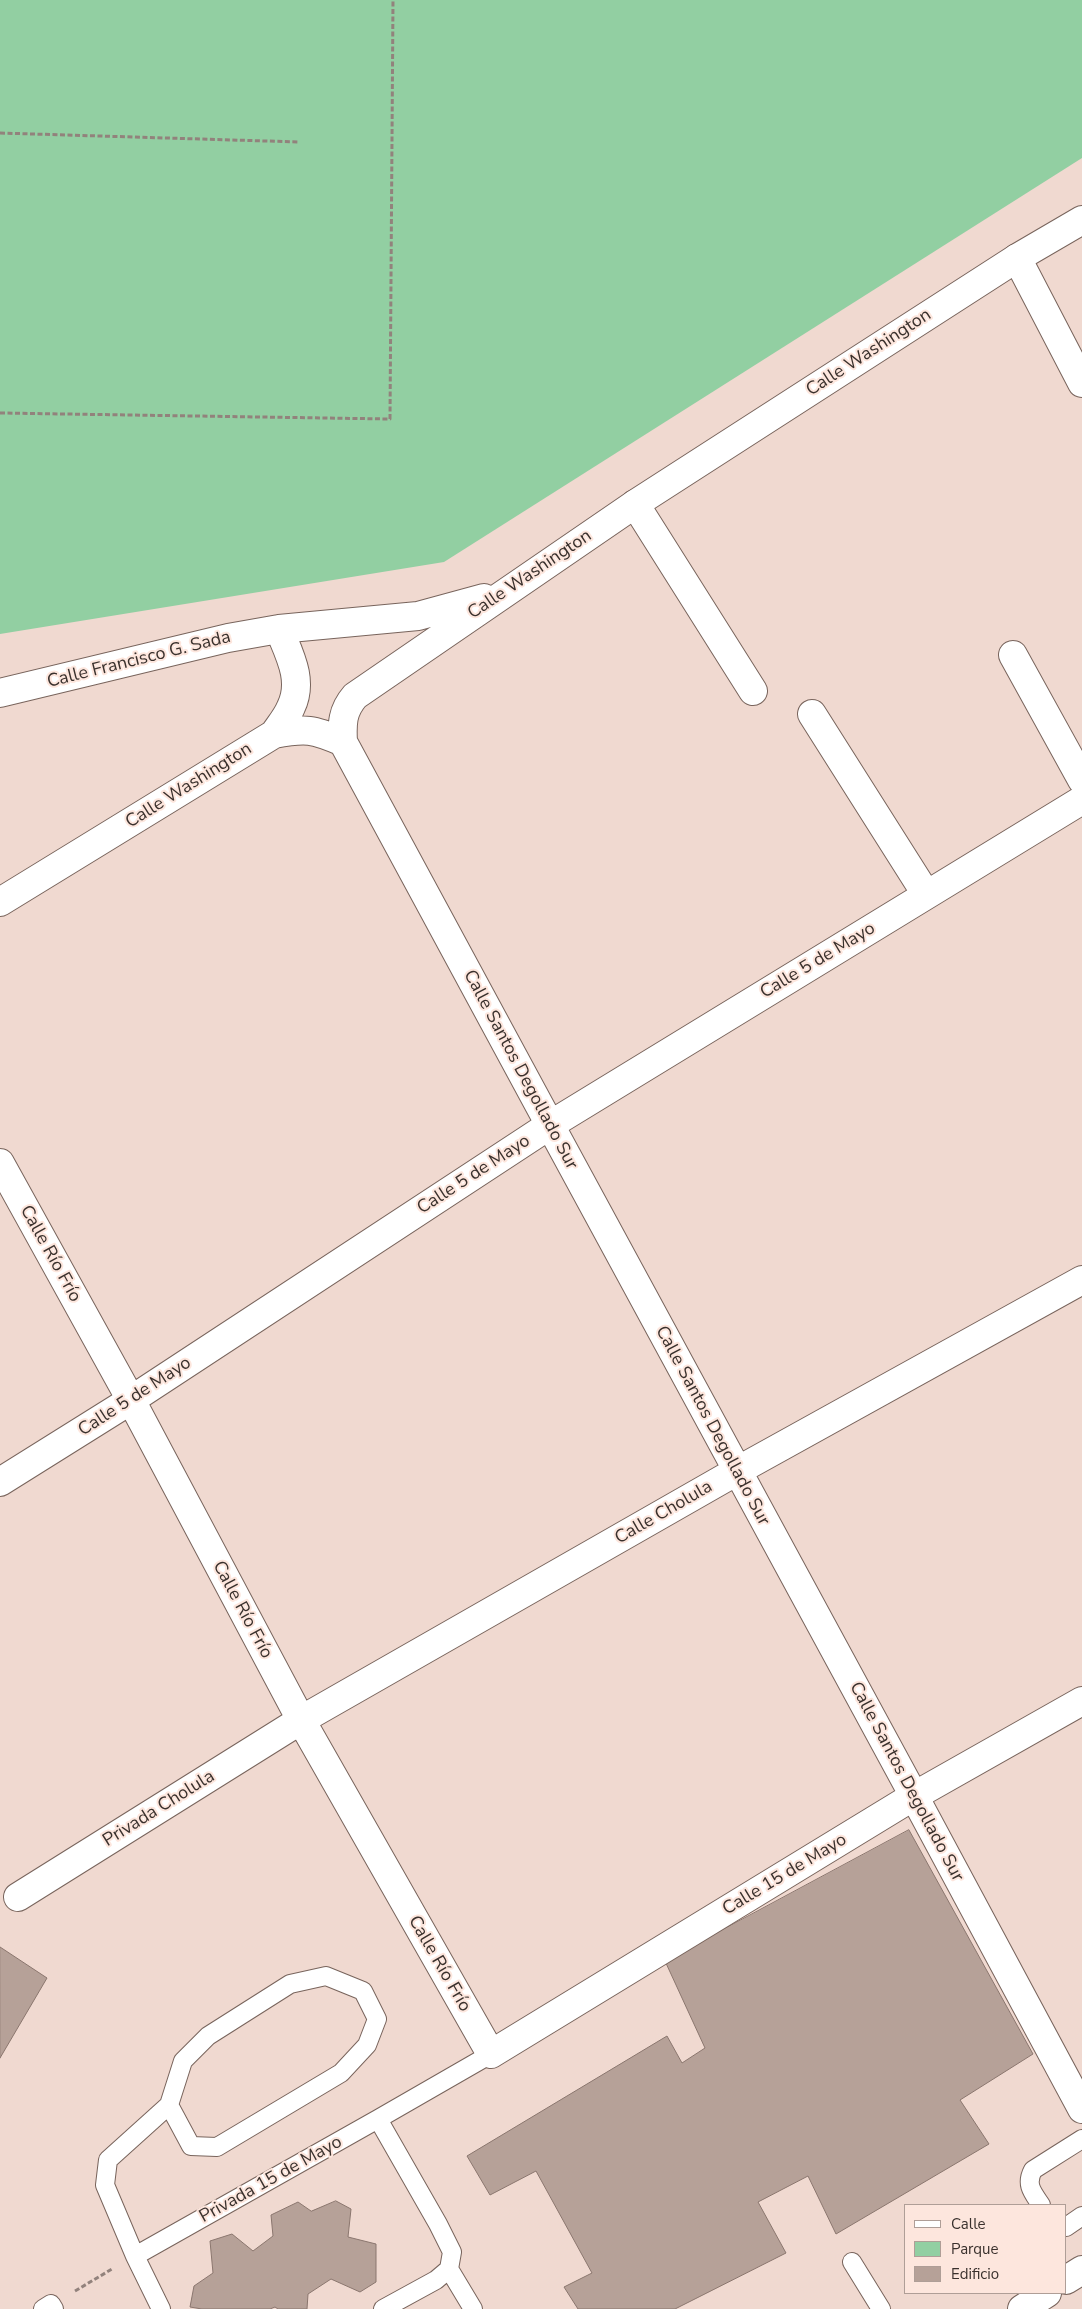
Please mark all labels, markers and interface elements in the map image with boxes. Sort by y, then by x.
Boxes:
street label: Calle Washington [802,305,936,401]
street label: Calle Washington [464,526,596,624]
street label: Calle Francisco G. Sada [45,627,233,693]
street label: Calle Washington [122,738,256,834]
street label: Calle 5 de Mayo [757,918,879,1004]
street label: Calle Santos Degollado Sur [458,967,582,1173]
street label: Calle 5 de Mayo [414,1130,534,1220]
street label: Calle Río Frío [15,1202,85,1306]
street label: Calle Santos Degollado Sur [650,1323,774,1529]
street label: Calle 5 de Mayo [75,1352,195,1442]
street label: Calle Cholula [612,1476,716,1550]
street label: Calle Río Frío [207,1558,277,1662]
street label: Calle Santos Degollado Sur [844,1679,968,1885]
street label: Privada Cholula [99,1766,219,1852]
street label: Calle 15 de Mayo [719,1829,851,1921]
street label: Calle Río Frío [403,1912,475,2016]
street label: Privada 15 de Mayo [196,2132,346,2228]
legend [904,2204,1067,2294]
text: Calle [951,2214,986,2234]
text: Parque [951,2239,999,2259]
text: Edificio [951,2264,999,2284]

